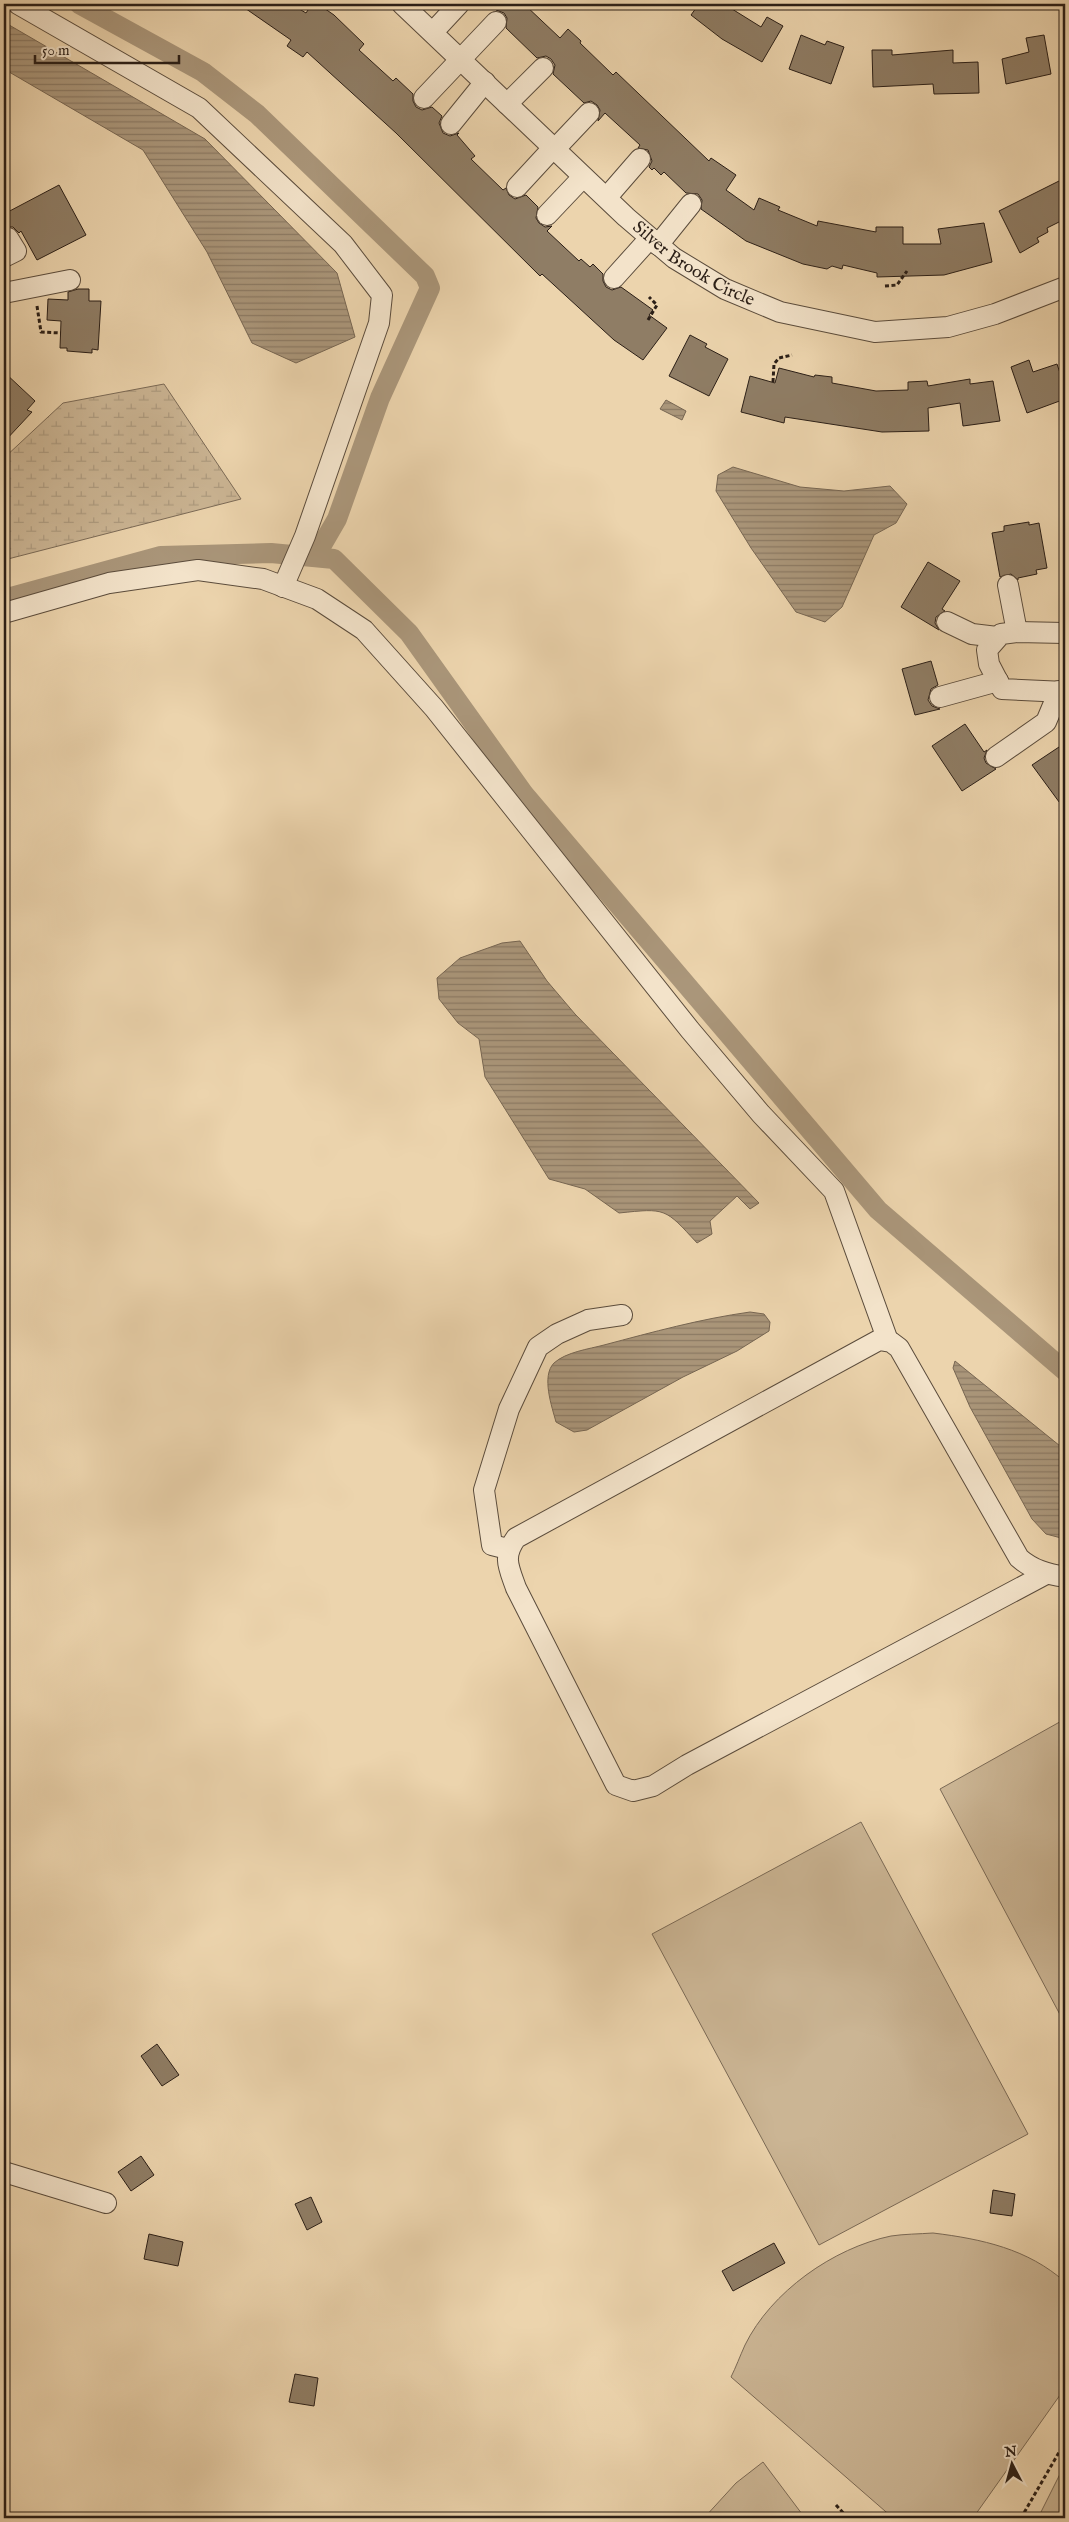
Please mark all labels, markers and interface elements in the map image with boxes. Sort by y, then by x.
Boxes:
scale bar [35,32,179,64]
text: 50 m [42,41,70,60]
street label: Silver Brook Circle [628,216,758,312]
north arrow [986,2440,1036,2490]
text: N [1003,2442,1018,2462]

